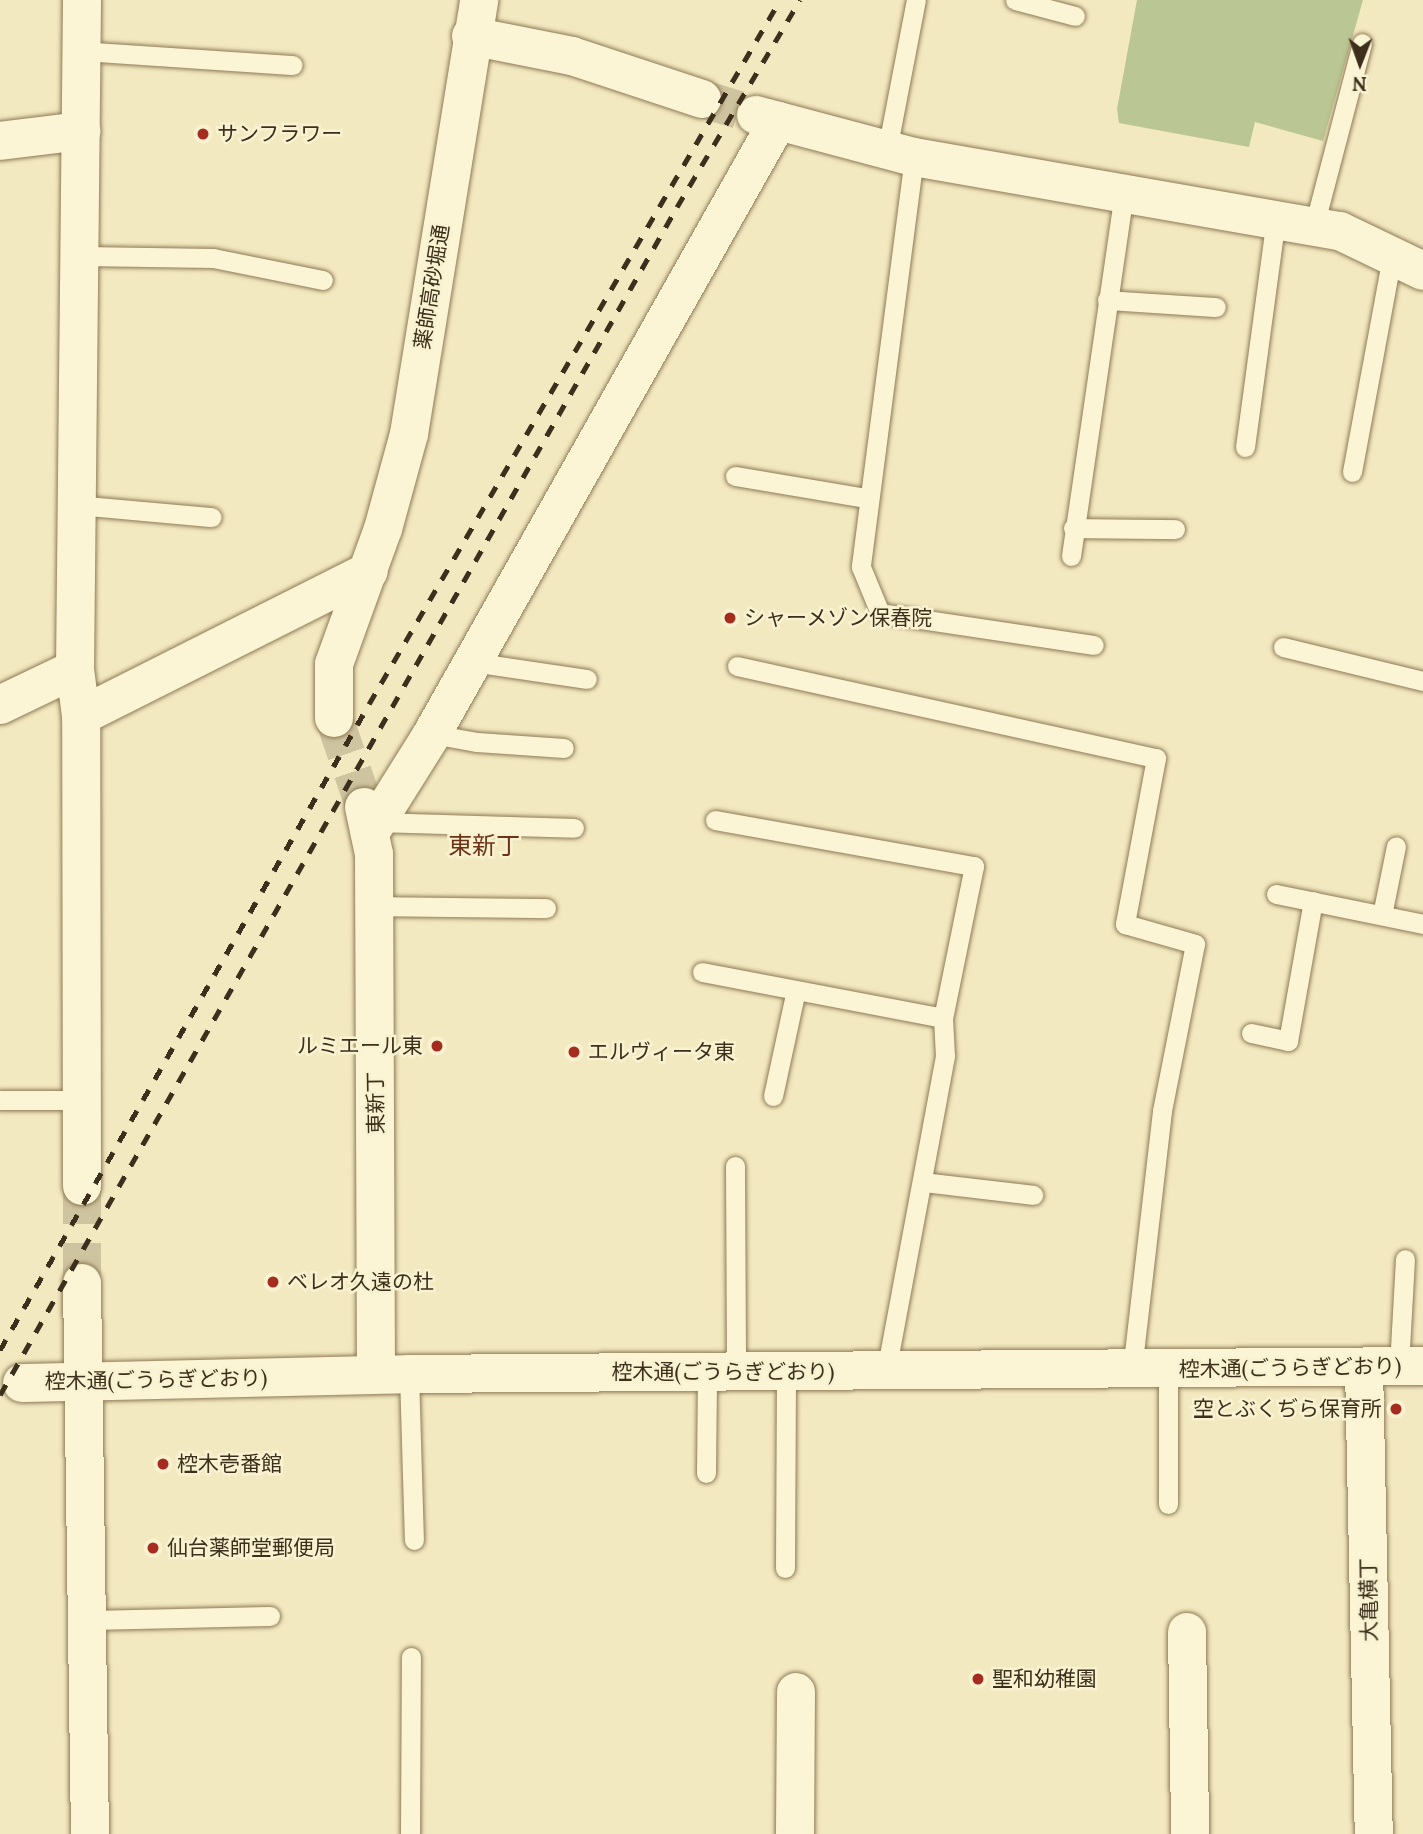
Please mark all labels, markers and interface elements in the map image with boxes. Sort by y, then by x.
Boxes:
north arrow [1325,28,1395,98]
text: N [1352,72,1367,96]
place label: サンフラワー [217,121,343,147]
marker: サンフラワー [195,126,211,142]
street label: 薬師高砂堀通 [410,223,454,351]
place label: シャーメゾン保春院 [744,605,933,631]
marker: シャーメゾン保春院 [722,610,738,626]
district label: 東新丁 [448,832,520,860]
place label: ルミエール東 [297,1033,423,1059]
marker: ルミエール東 [429,1038,445,1054]
place label: エルヴィータ東 [588,1039,735,1065]
marker: エルヴィータ東 [566,1044,582,1060]
street label: 東新丁 [363,1071,389,1135]
place label: ベレオ久遠の杜 [287,1269,434,1295]
marker: ベレオ久遠の杜 [265,1274,281,1290]
street label: 椌木通(ごうらぎどおり) [1178,1353,1402,1383]
street label: 椌木通(ごうらぎどおり) [612,1359,834,1385]
street label: 椌木通(ごうらぎどおり) [44,1365,268,1395]
place label: 空とぶくぢら保育所 [1193,1396,1382,1422]
marker: 空とぶくぢら保育所 [1388,1401,1404,1417]
place label: 椌木壱番館 [177,1451,282,1477]
marker: 椌木壱番館 [155,1456,171,1472]
place label: 仙台薬師堂郵便局 [167,1535,335,1561]
marker: 仙台薬師堂郵便局 [145,1540,161,1556]
street label: 大亀横丁 [1356,1558,1382,1642]
place label: 聖和幼稚園 [992,1666,1097,1692]
marker: 聖和幼稚園 [970,1671,986,1687]

